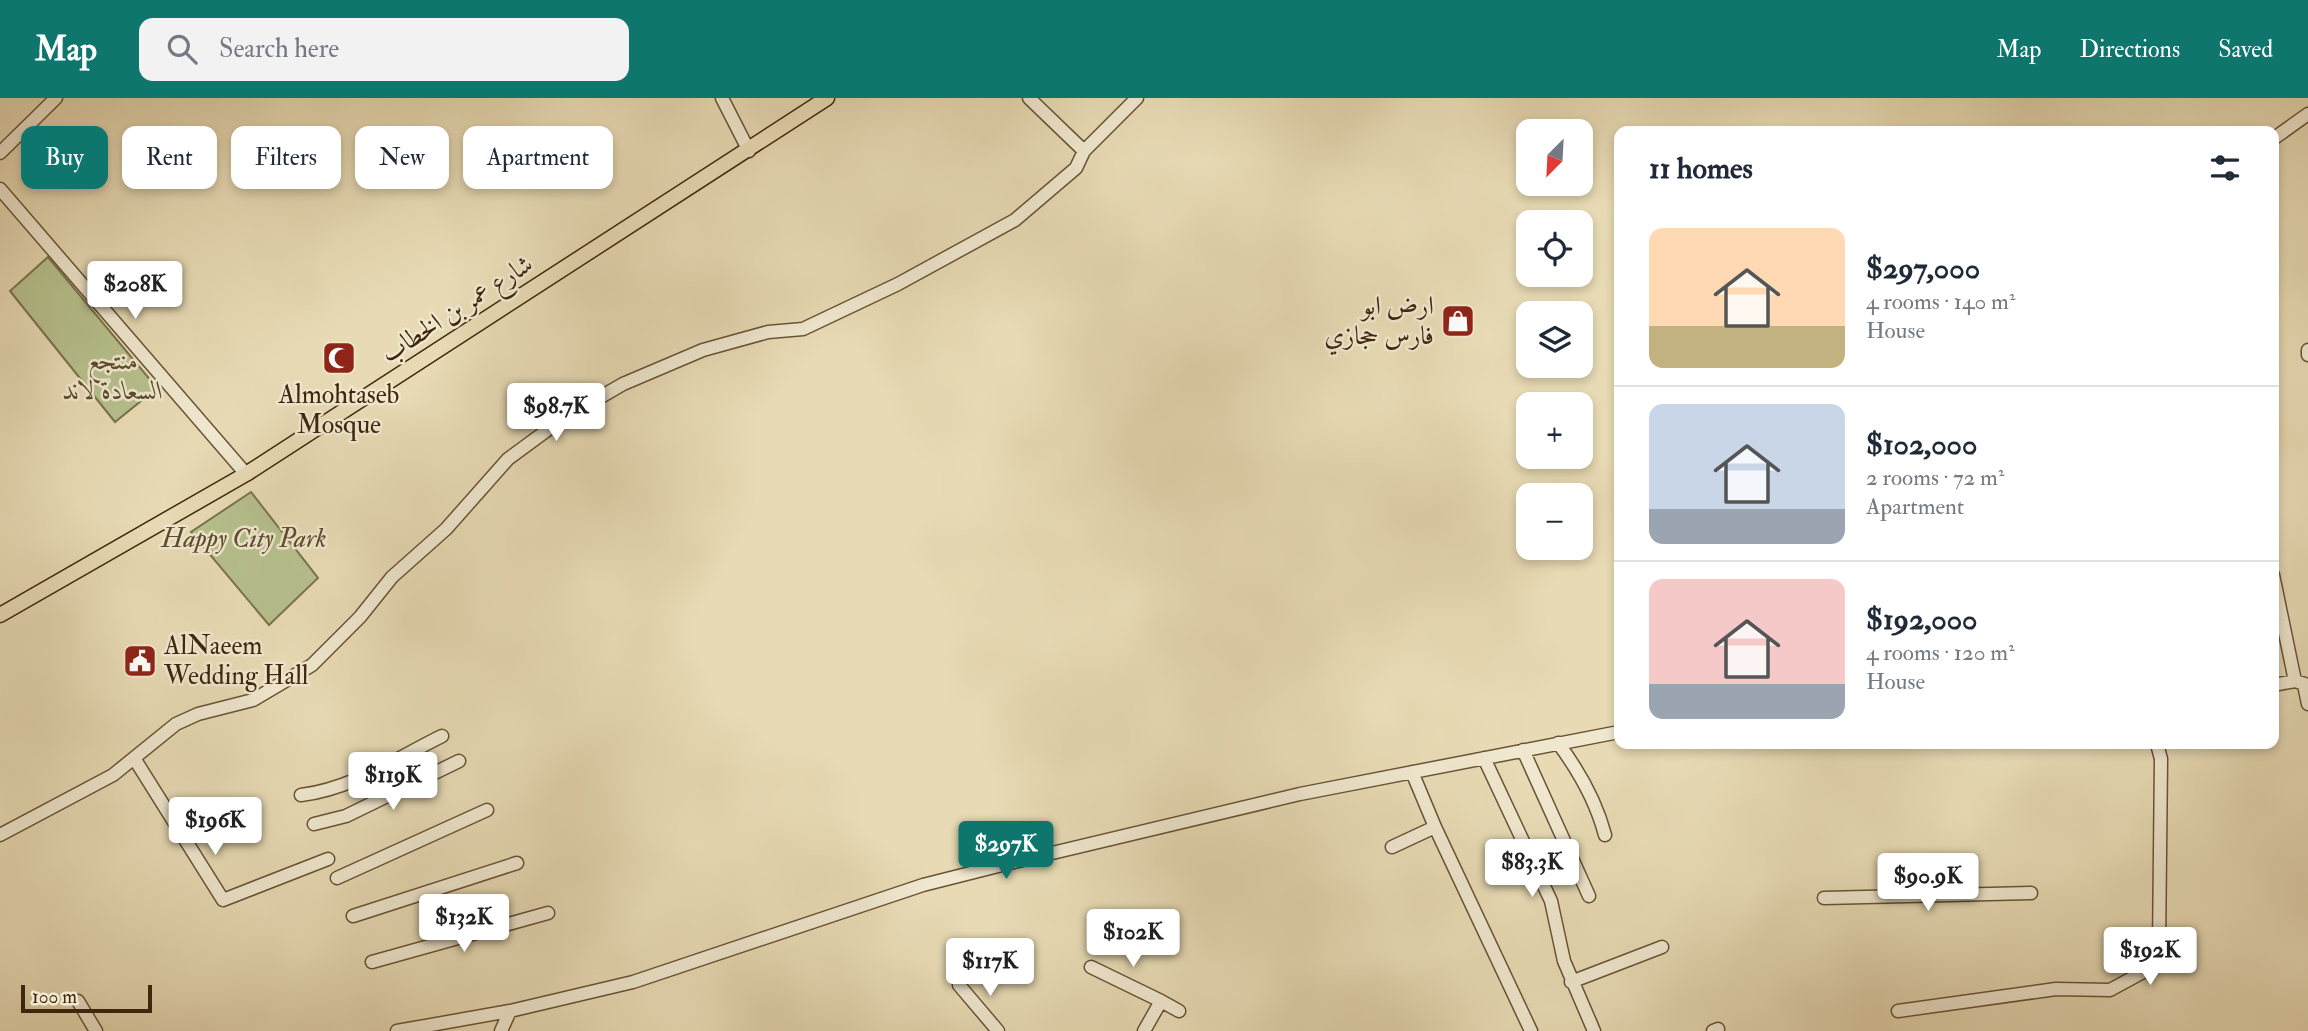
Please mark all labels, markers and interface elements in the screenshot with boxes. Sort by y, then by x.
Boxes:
search box [139,18,629,81]
text: Map [35,29,97,70]
icon: search [163,30,201,68]
text: Search here [219,33,339,65]
text: Map [1996,34,2041,65]
text: Directions [2079,34,2180,65]
text: Saved [2218,34,2273,65]
north arrow [1516,119,1592,196]
map controls [1516,119,1593,560]
chip: Buy [21,126,108,189]
chip: Rent [122,126,217,189]
chip: Filters [231,126,341,189]
chip: New [355,126,449,189]
chip: Apartment [463,126,613,189]
icon: filters [2206,149,2244,187]
text: 11 homes [1649,150,1753,187]
button: locate [1516,210,1593,287]
street label: شارع عمر بن الخطاب [375,248,542,374]
text: $297,000 [1866,250,1980,287]
icon: home [1705,256,1789,340]
pin: $208K [86,262,184,321]
text: $208K [103,269,167,298]
text: 4 rooms · 140 m² [1866,287,2015,316]
place label: ارض ابو فارس حجازي [1324,290,1434,356]
button: layers [1516,301,1593,378]
shop icon: ارض ابو فارس حجازي [1439,302,1477,340]
text: House [1866,316,1925,345]
mosque icon: Almohtaseb Mosque [320,339,358,377]
park label: منتجع السعادة لاند [63,345,163,407]
place label: Almohtaseb Mosque [278,379,399,441]
pin: $98.7K [499,384,613,443]
text: $98.7K [523,391,589,420]
button: + [1516,392,1593,469]
text: $102,000 [1866,426,1977,463]
icon: home [1705,432,1789,516]
text: 2 rooms · 72 m² [1866,463,2004,492]
button: − [1516,483,1593,560]
text: Apartment [1866,492,1964,521]
park label: Happy City Park [160,523,327,555]
text: $192,000 [1866,601,1977,638]
icon: home [1705,607,1789,691]
place label: AlNaeem Wedding Hall [163,630,309,692]
text: 4 rooms · 120 m² [1866,638,2015,667]
public building icon: AlNaeem Wedding Hall [121,642,159,680]
text: House [1866,667,1925,696]
pin: $119K [344,752,442,812]
text: $119K [364,760,422,789]
pin: $196K [166,798,264,857]
text: $196K [185,805,245,834]
pin: $297K [957,822,1055,881]
text: $297K [974,829,1038,858]
pin: $83.3K [1475,840,1589,899]
text: $83.3K [1501,847,1563,876]
pin: $90.9K [1871,854,1985,913]
text: $90.9K [1894,861,1962,890]
pin: $132K [415,894,513,954]
text: $132K [435,902,493,931]
pin: $102K [1084,910,1182,969]
text: $102K [1103,917,1163,946]
pin: $192K [2101,928,2199,987]
text: $192K [2120,935,2180,964]
pin: $117K [941,939,1039,998]
text: $117K [962,946,1018,975]
scale bar [21,982,152,1014]
text: 100 m [32,985,77,1009]

